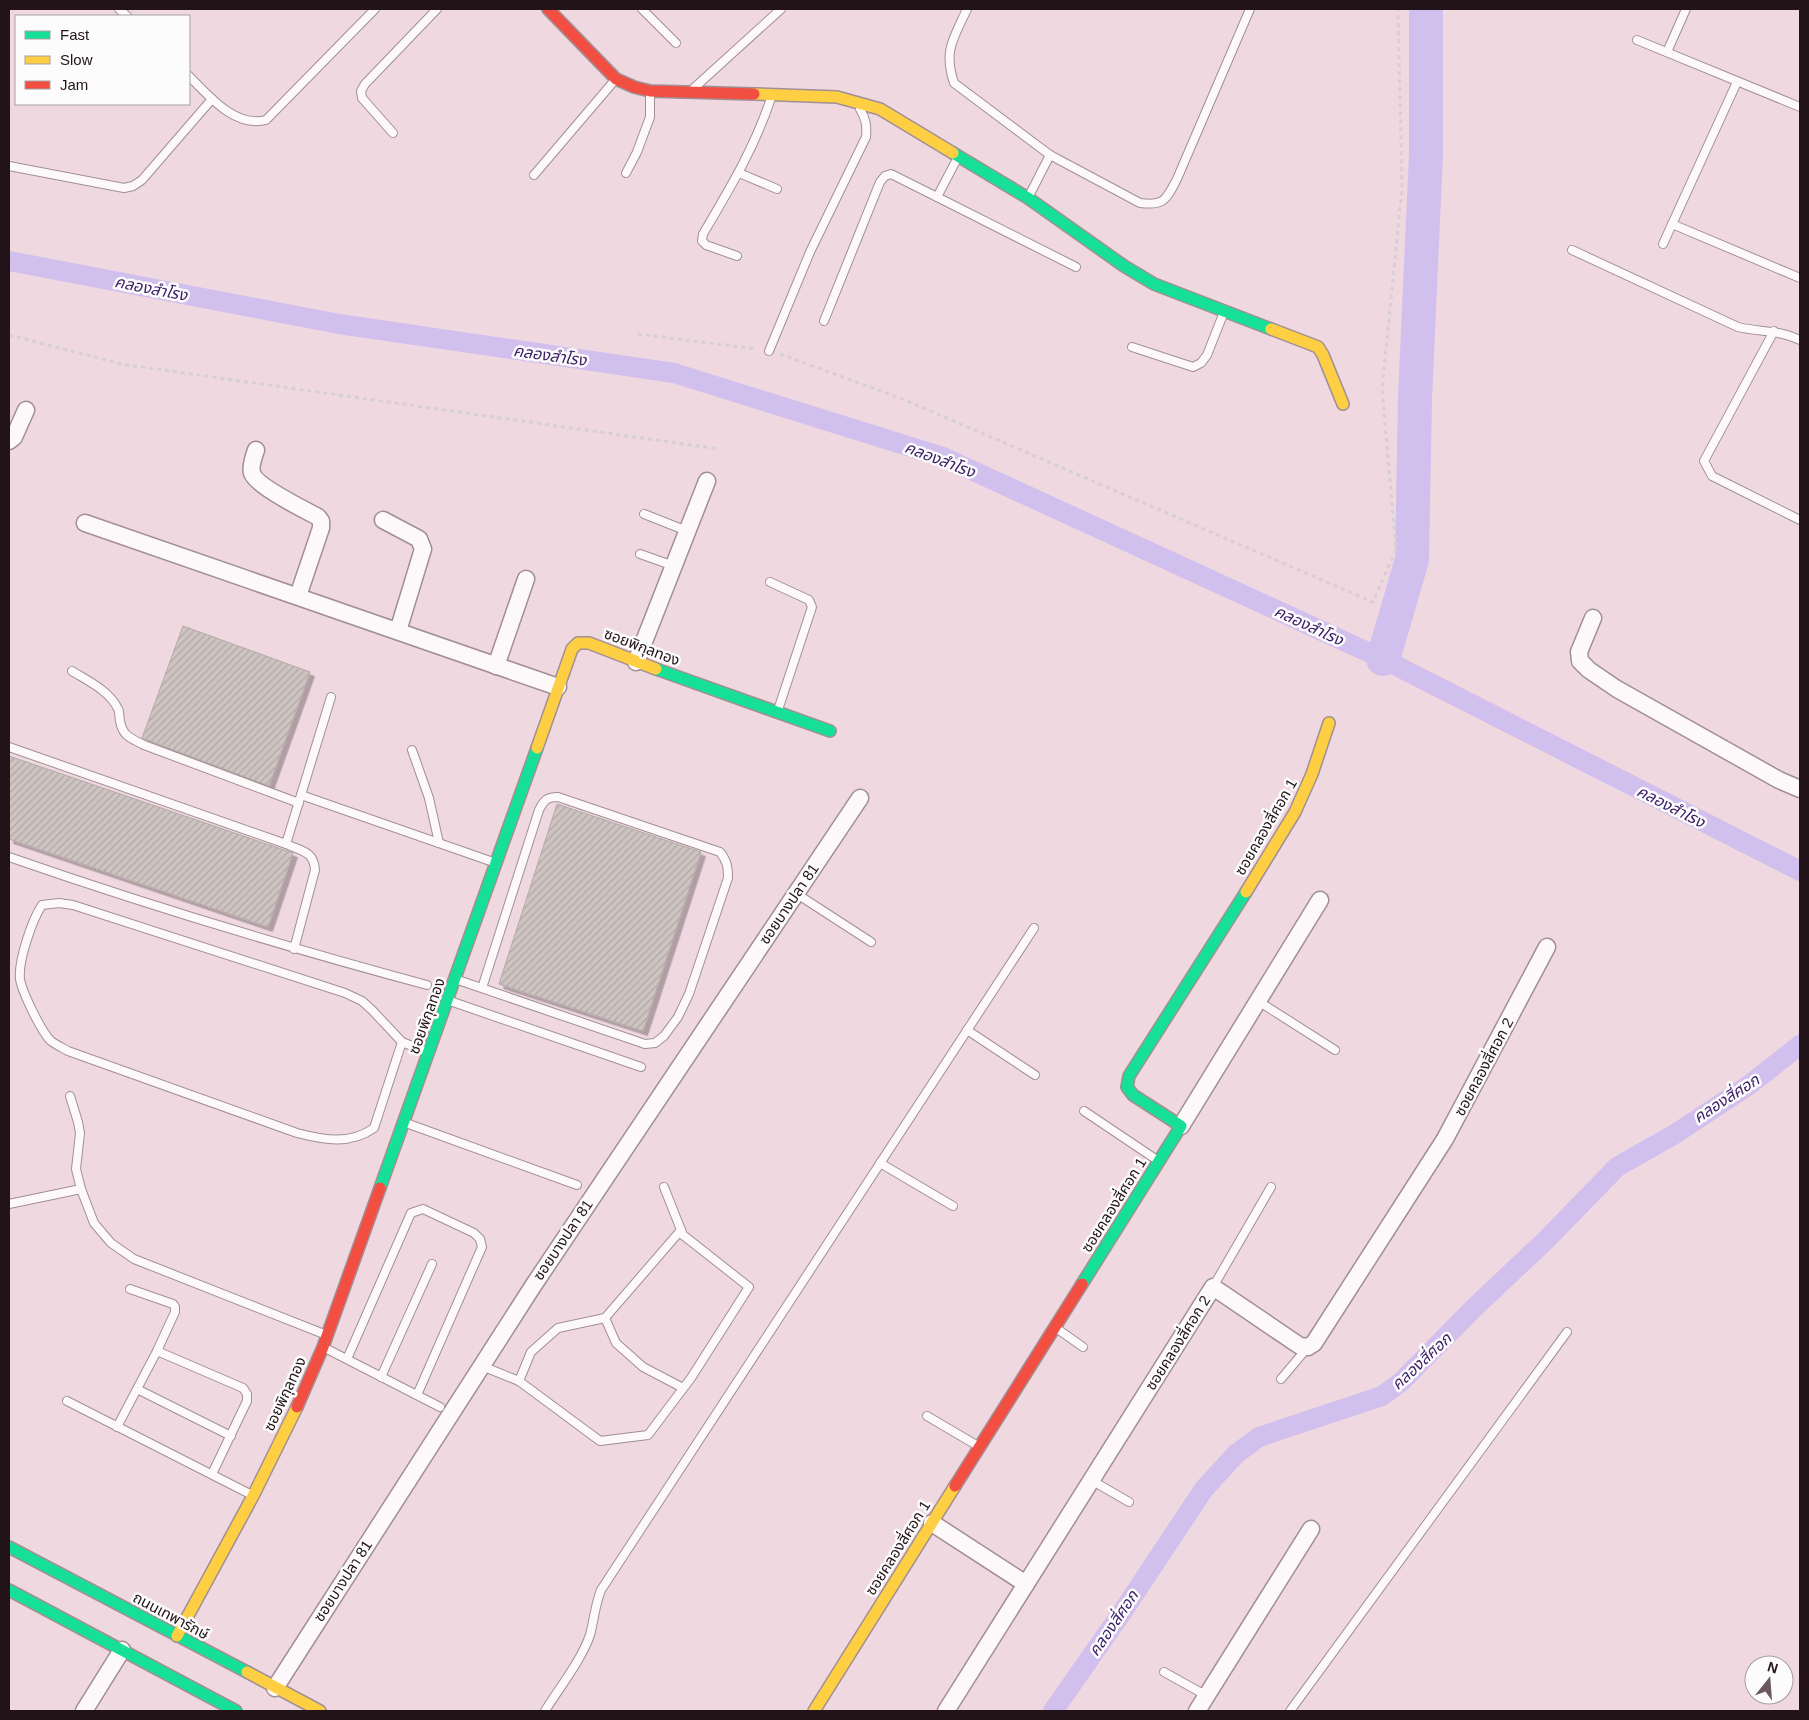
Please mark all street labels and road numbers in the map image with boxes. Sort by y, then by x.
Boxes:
street label: ซอยพิกุลทอง [602,624,682,670]
street label: ซอยคลองสี่ศอก 1 [1229,775,1300,878]
street label: ซอยบางปลา 81 [755,860,822,947]
street label: ซอยพิกุลทอง [405,975,449,1057]
street label: ซอยคลองสี่ศอก 2 [1449,1014,1517,1119]
street label: ซอยคลองสี่ศอก 1 [1076,1153,1150,1255]
street label: ซอยบางปลา 81 [529,1196,596,1283]
street label: ซอยคลองสี่ศอก 2 [1140,1291,1214,1393]
street label: ซอยพิกุลทอง [260,1354,310,1434]
street label: ซอยคลองสี่ศอก 1 [860,1496,934,1598]
street label: ซอยบางปลา 81 [310,1537,375,1625]
street label: ถนนเทพารักษ์ [130,1588,212,1643]

